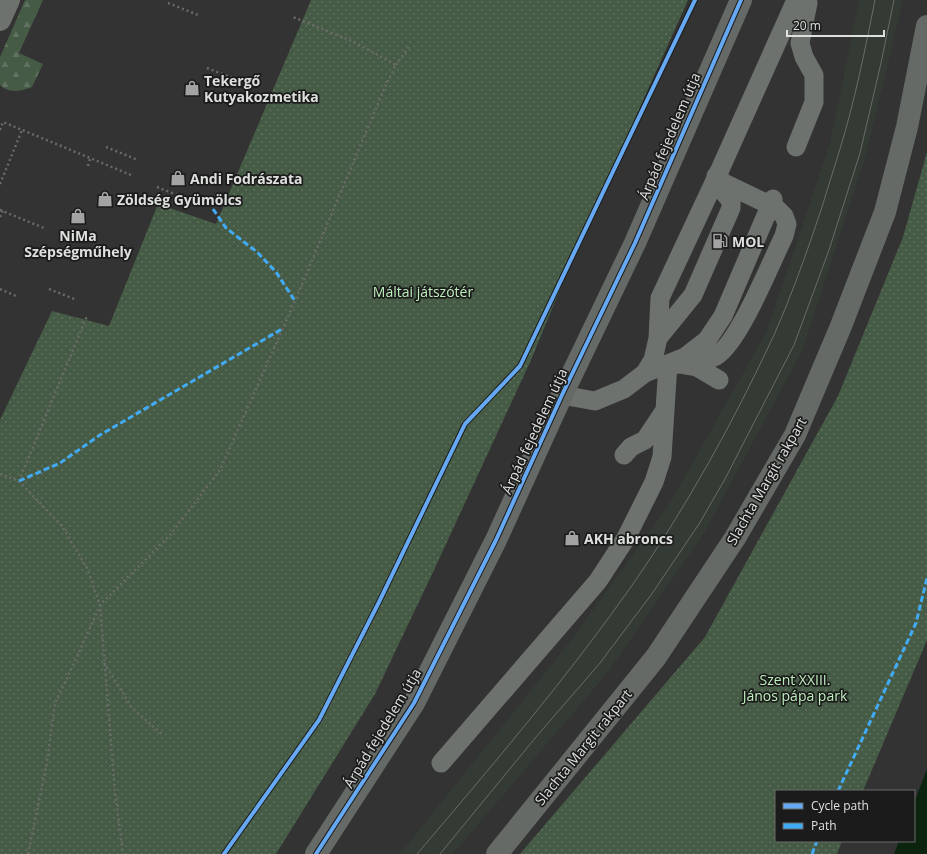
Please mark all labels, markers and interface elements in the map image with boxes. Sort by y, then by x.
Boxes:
scale bar [787,12,884,38]
text: 20 m [793,17,821,34]
street label: Árpád fejedelem útja [634,70,704,202]
place label: Tekergő Kutyakozmetika [204,71,319,106]
shop icon: Tekergő Kutyakozmetika [183,79,201,97]
shop icon: Andi Fodrászata [169,169,187,187]
place label: Andi Fodrászata [190,169,302,188]
shop icon: Zöldség Gyümölcs [96,190,114,208]
place label: Zöldség Gyümölcs [117,190,242,209]
shop icon: NiMa Szépségműhely [69,207,87,225]
place label: NiMa Szépségműhely [24,226,132,261]
fuel station icon: MOL [711,232,729,250]
place label: MOL [732,232,764,251]
park label: Máltai játszótér [373,282,473,301]
street label: Árpád fejedelem útja [497,365,571,497]
street label: Slachta Margit rakpart [722,414,810,548]
shop icon: AKH abroncs [563,529,581,547]
place label: AKH abroncs [584,529,673,548]
street label: Árpád fejedelem útja [339,665,425,791]
park label: Szent XXIII. János pápa park [741,670,848,705]
street label: Slachta Margit rakpart [530,685,636,809]
legend [775,790,915,842]
text: Cycle path [811,797,869,814]
text: Path [811,817,837,834]

